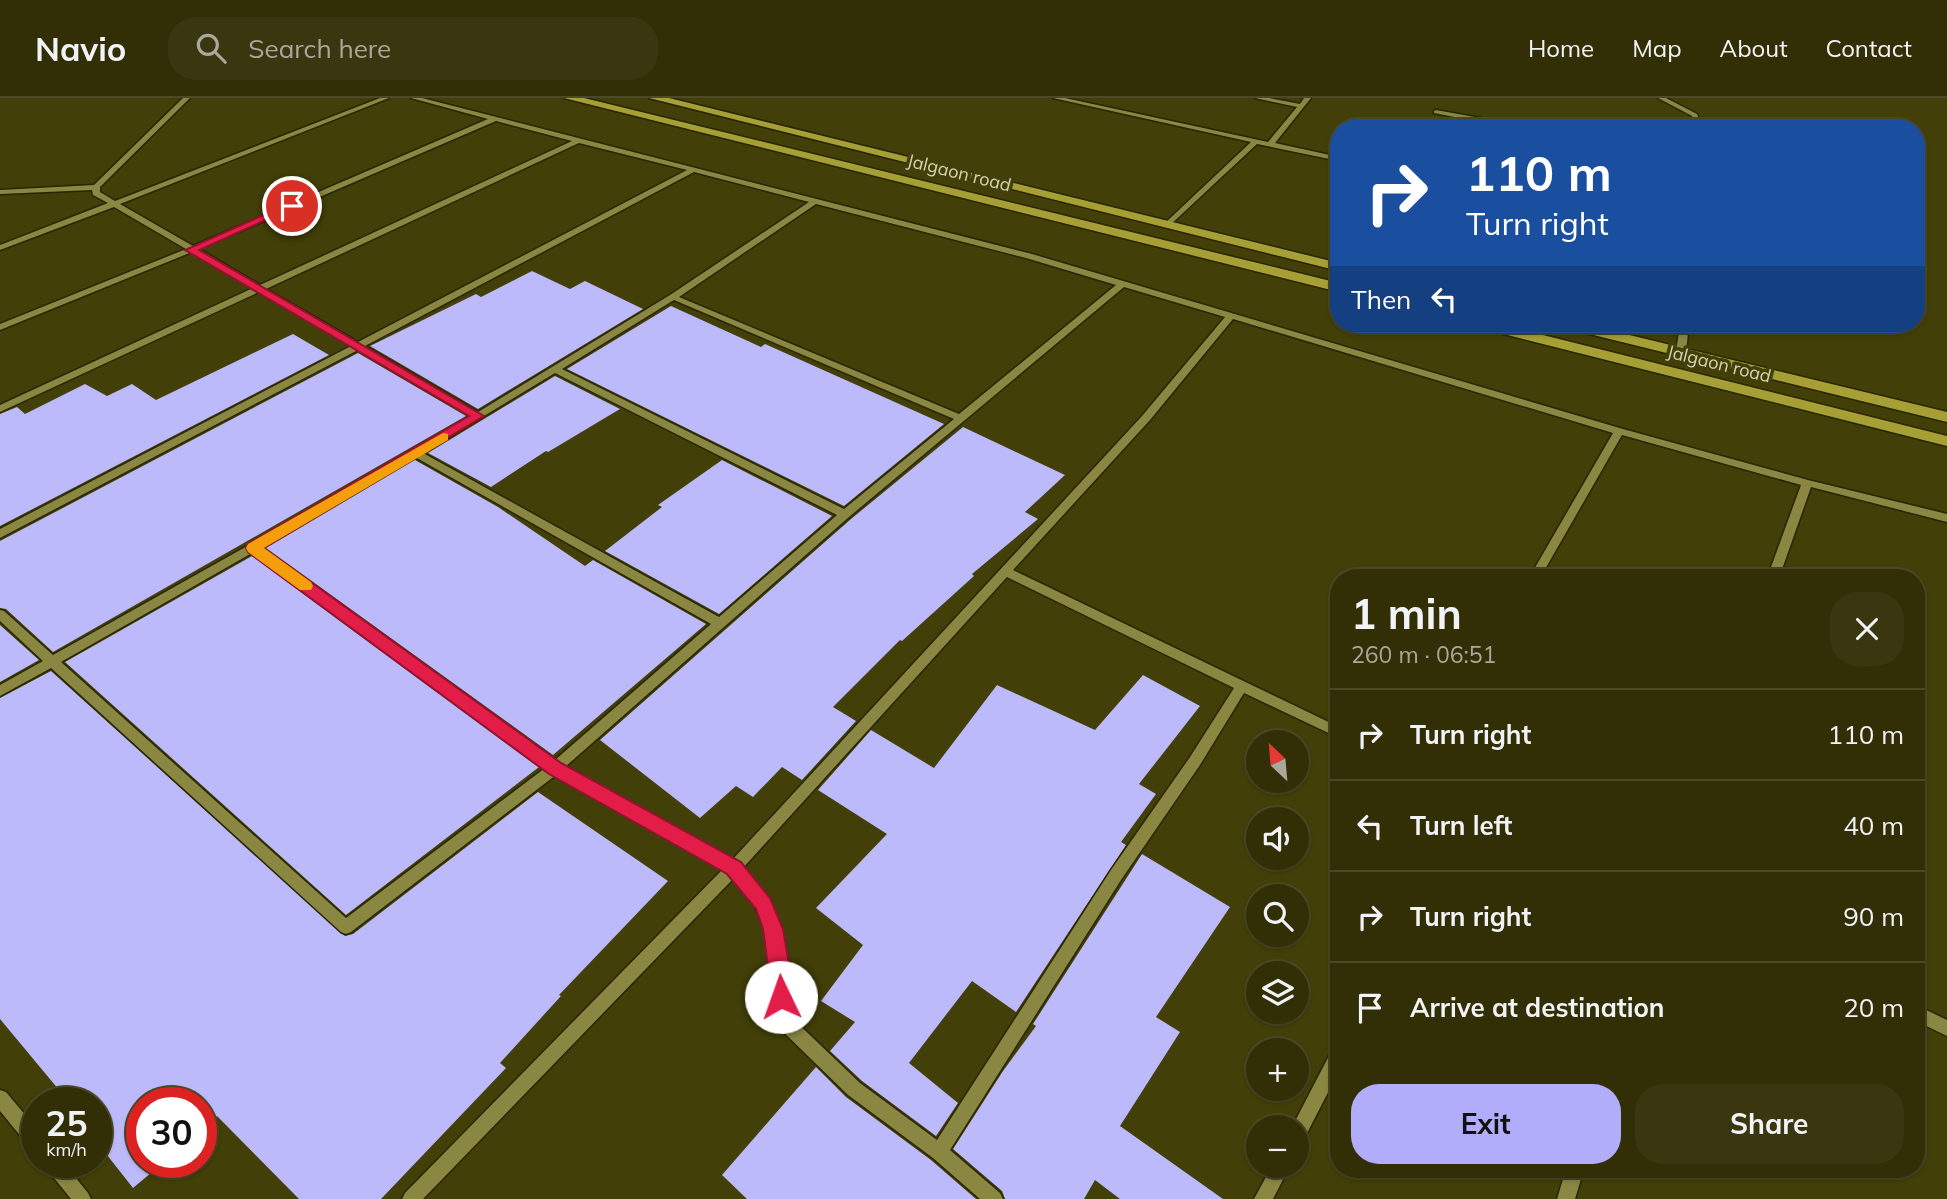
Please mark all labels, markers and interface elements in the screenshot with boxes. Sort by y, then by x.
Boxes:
search box [168,17,658,80]
text: Navio [35,28,126,69]
icon: search [192,29,230,67]
text: Search here [248,32,391,65]
text: Home [1528,33,1594,63]
text: Map [1632,33,1682,63]
text: About [1720,33,1788,63]
text: Contact [1826,33,1912,63]
text: 110 m [1466,142,1612,203]
icon: right [1351,147,1442,238]
street label: Jalgaon road [905,148,1014,197]
pin [262,176,322,236]
icon: arrive [273,187,311,225]
text: Turn right [1466,203,1609,243]
icon: left [1425,280,1463,318]
text: Then [1351,283,1411,316]
street label: Jalgaon road [1665,339,1774,388]
text: 1 min [1351,587,1462,640]
button: close [1830,592,1904,666]
text: 260 m · 06:51 [1351,640,1496,669]
icon: right [1351,716,1389,754]
text: Turn right [1410,718,1531,751]
text: 110 m [1828,718,1904,751]
north arrow [1246,730,1309,793]
map controls [1246,730,1309,1178]
button: sound [1246,807,1309,870]
icon: left [1351,807,1389,845]
text: Turn left [1410,809,1512,842]
text: 40 m [1843,809,1904,842]
button: search [1246,884,1309,947]
icon: right [1351,898,1389,936]
text: Turn right [1410,900,1531,933]
text: 90 m [1843,900,1904,933]
position arrow [744,960,818,1034]
button: layers [1246,961,1309,1024]
icon: arrive [1351,989,1389,1027]
text: Arrive at destination [1410,991,1665,1024]
text: 20 m [1843,991,1904,1024]
button: + [1246,1038,1309,1101]
button: Exit [1351,1084,1621,1164]
button: Share [1635,1084,1904,1164]
speed limit sign: 30 [126,1087,217,1178]
text: 25 [45,1101,88,1145]
button: − [1246,1115,1309,1178]
text: km/h [46,1138,87,1161]

